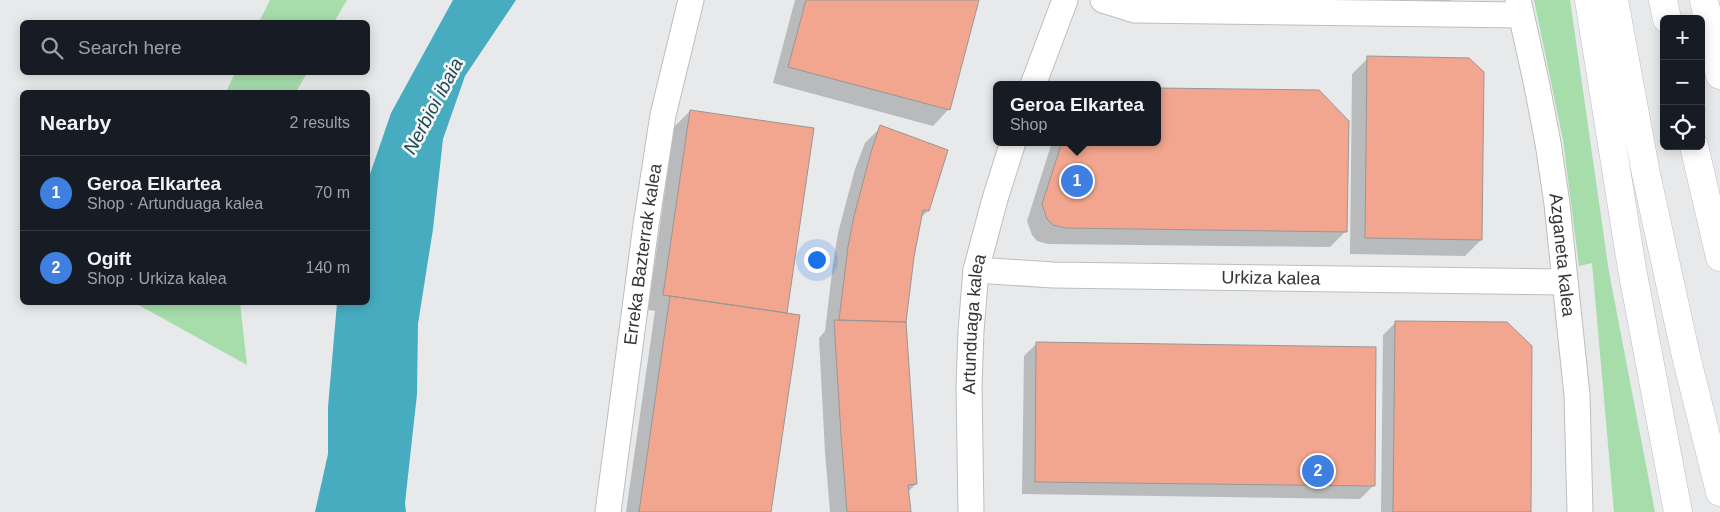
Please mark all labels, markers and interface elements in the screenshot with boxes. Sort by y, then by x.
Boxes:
map controls [1660,15,1705,150]
button: + [1660,15,1705,60]
search box [20,20,370,75]
icon: search [38,34,66,62]
text: Search here [78,37,182,58]
water label: Nerbioi ibaia [399,54,467,158]
button: − [1660,60,1705,105]
popup [993,81,1161,146]
text: Geroa Elkartea [1010,94,1144,115]
button: locate [1660,105,1705,150]
text: Nearby [40,111,111,134]
text: 2 results [290,114,350,131]
text: Shop [1010,116,1047,133]
street label: Erreka Bazterrak kalea [620,161,666,346]
pin: 1 [1061,162,1093,200]
text: Geroa Elkartea [87,173,221,194]
text: 1 [52,184,60,201]
text: 70 m [314,184,350,201]
street label: Azganeta kalea [1546,192,1579,319]
text: Shop · Artunduaga kalea [87,195,263,212]
your location [804,247,830,273]
text: Ogift [87,248,131,269]
street label: Artunduaga kalea [959,251,990,395]
text: 2 [52,259,60,276]
text: 140 m [306,259,350,276]
street label: Urkiza kalea [1221,267,1321,289]
text: Shop · Urkiza kalea [87,270,227,287]
pin: 2 [1302,452,1334,490]

